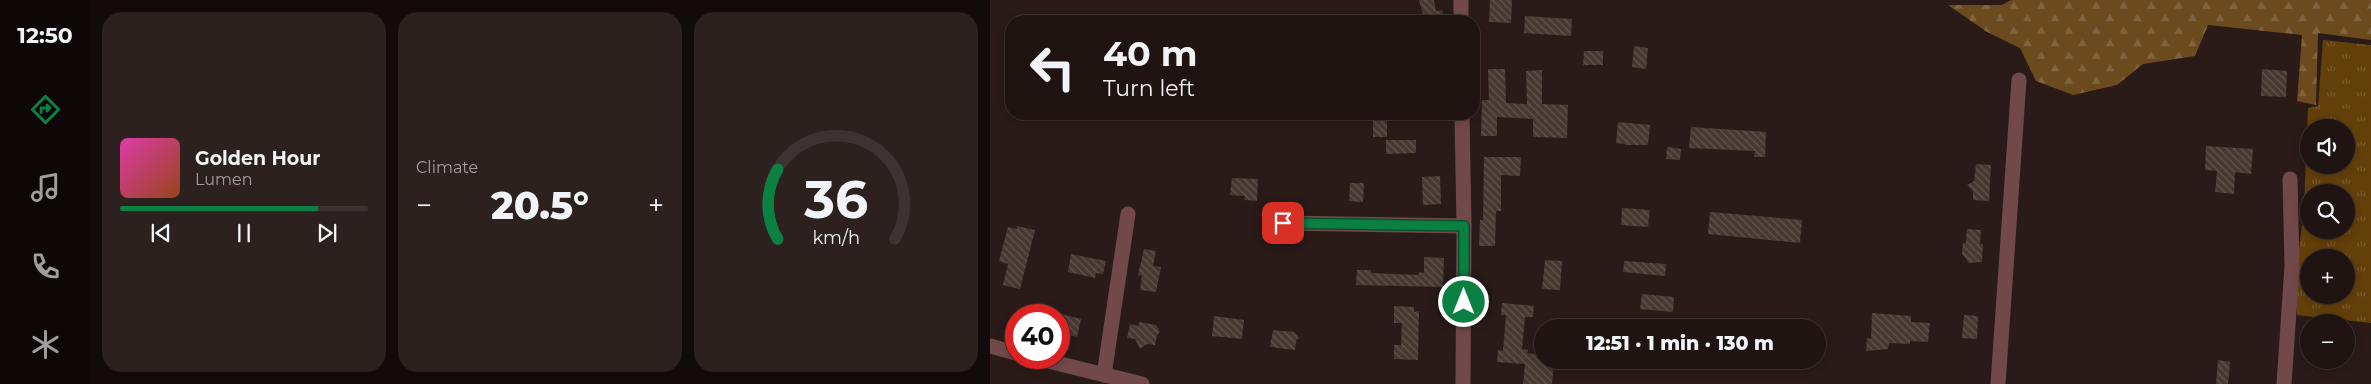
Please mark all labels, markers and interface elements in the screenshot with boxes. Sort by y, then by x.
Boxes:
text: 12:50 [17,22,73,49]
text: 40 m [1103,32,1198,75]
icon: left [1020,35,1085,100]
text: Turn left [1103,75,1195,102]
icon: directions [28,92,63,127]
map controls [2300,119,2355,369]
button: sound [2300,119,2355,174]
text: Golden Hour [195,147,321,170]
text: Climate [416,158,478,177]
text: 36 [803,168,868,231]
icon: music [28,170,63,205]
text: Lumen [195,170,253,189]
text: 20.5° [491,182,589,229]
button: search [2300,184,2355,239]
text: − [416,188,432,222]
text: + [648,188,664,222]
pin [1262,202,1304,244]
icon: arrive [1269,209,1297,237]
icon: previous [147,219,175,247]
icon: pause [230,219,258,247]
icon: next [313,219,341,247]
text: km/h [812,227,860,248]
icon: phone [28,249,63,284]
button: + [2300,249,2355,304]
position arrow [1437,275,1489,327]
speed limit sign: 40 [1005,304,1070,369]
button: − [2300,314,2355,369]
icon: climate [28,327,63,362]
text: 12:51 · 1 min · 130 m [1586,332,1774,355]

